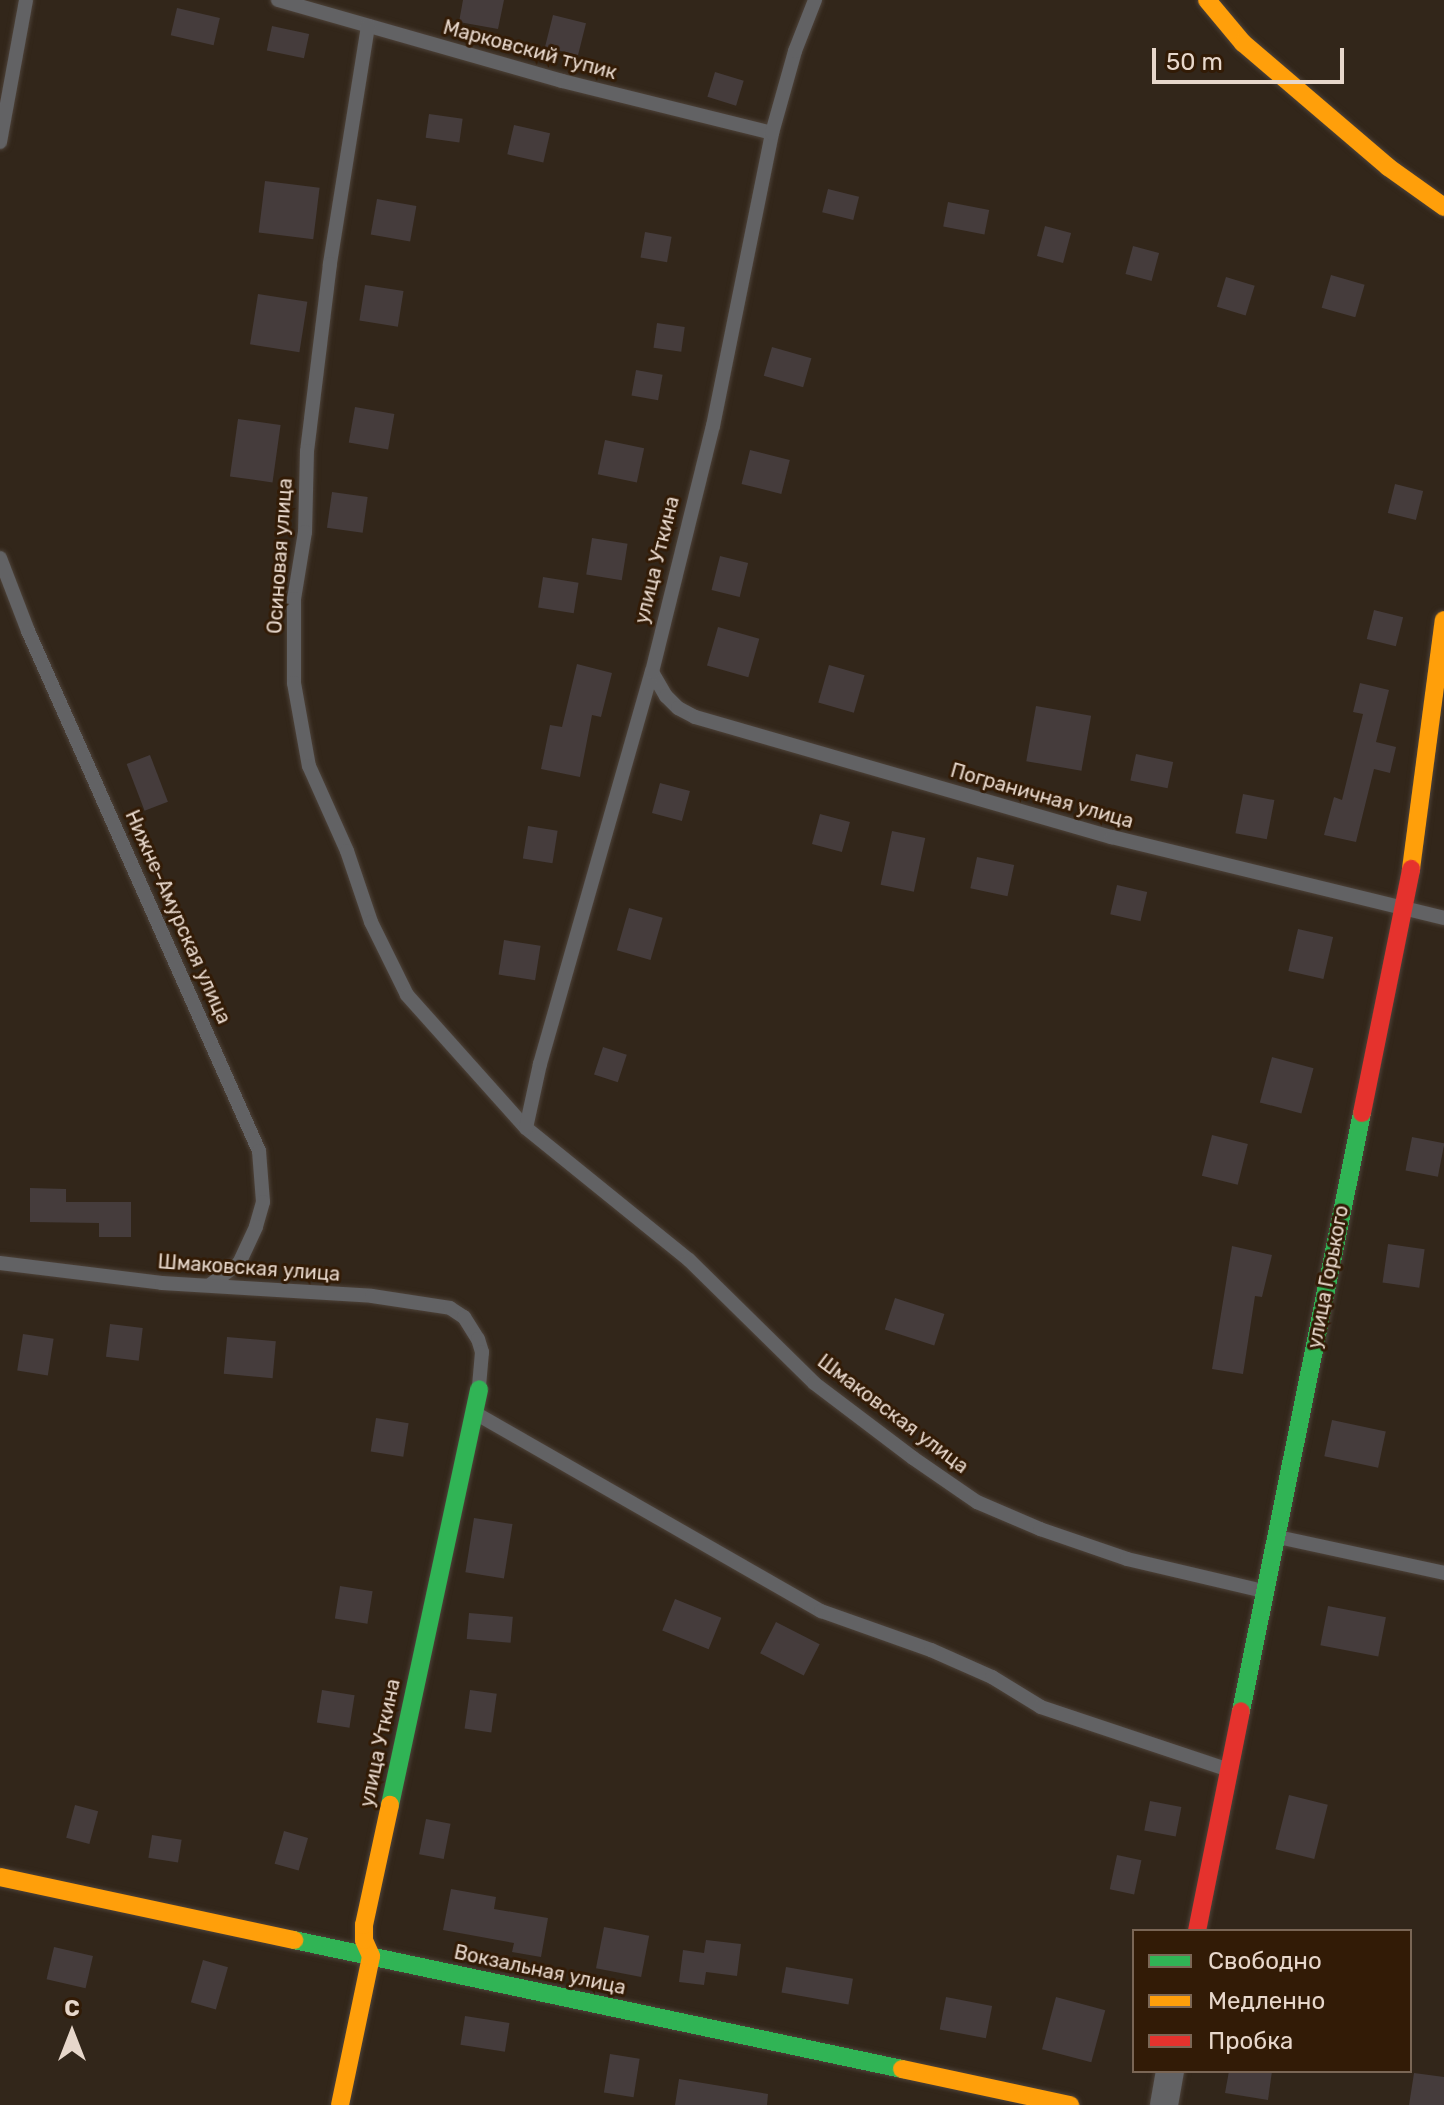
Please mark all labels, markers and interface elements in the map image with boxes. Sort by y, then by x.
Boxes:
street label: Марковский тупик [441,15,619,85]
scale bar [1156,32,1348,82]
text: 50 m [1166,48,1223,76]
street label: Осиновая улица [263,477,297,635]
street label: улица Уткина [630,494,684,626]
street label: Пограничная улица [948,758,1136,834]
street label: Нижне-Амурская улица [120,806,236,1028]
street label: улица Горького [1302,1203,1354,1351]
street label: Шмаковская улица [157,1250,341,1286]
street label: Шмаковская улица [813,1349,973,1479]
street label: улица Уткина [355,1677,405,1809]
legend [1132,1929,1412,2073]
street label: Вокзальная улица [452,1940,628,2000]
text: Свободно [1208,1947,1322,1975]
text: Медленно [1208,1987,1325,2015]
north arrow [32,1993,112,2073]
text: С [64,1995,80,2022]
text: Пробка [1208,2027,1293,2055]

